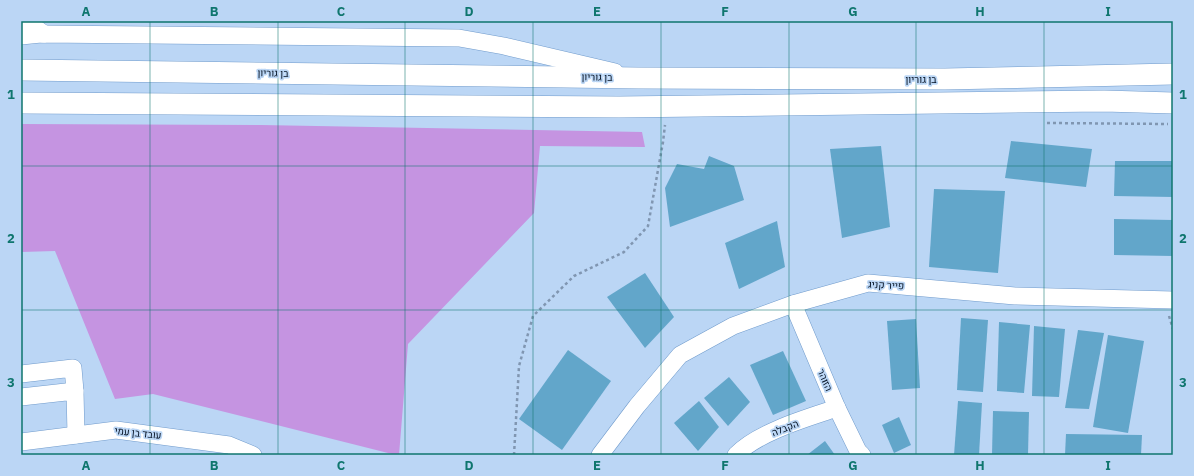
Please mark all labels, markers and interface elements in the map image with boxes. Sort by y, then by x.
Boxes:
text: A [82,3,91,20]
text: B [210,3,219,20]
text: C [337,3,346,20]
text: D [464,3,474,20]
text: E [593,3,601,20]
text: F [721,3,729,20]
text: G [848,3,858,20]
text: H [975,3,985,20]
text: I [1105,3,1111,20]
street label: בן גוריון [257,66,289,80]
street label: בן גוריון [581,70,613,84]
street label: בן גוריון [905,73,937,86]
text: 1 [7,86,15,103]
text: 1 [1179,86,1187,103]
text: 2 [7,230,15,247]
text: 2 [1179,230,1187,247]
street label: פייר קניג [868,278,904,292]
street label: הזוהר [814,367,836,393]
text: 3 [7,374,15,391]
text: 3 [1179,374,1187,391]
street label: הקבלה [769,417,801,439]
street label: עובד בן עמי [114,424,162,442]
text: A [82,457,91,474]
text: B [210,457,219,474]
text: C [337,457,346,474]
text: D [464,457,474,474]
text: E [593,457,601,474]
text: F [721,457,729,474]
text: G [848,457,858,474]
text: H [975,457,985,474]
text: I [1105,457,1111,474]

